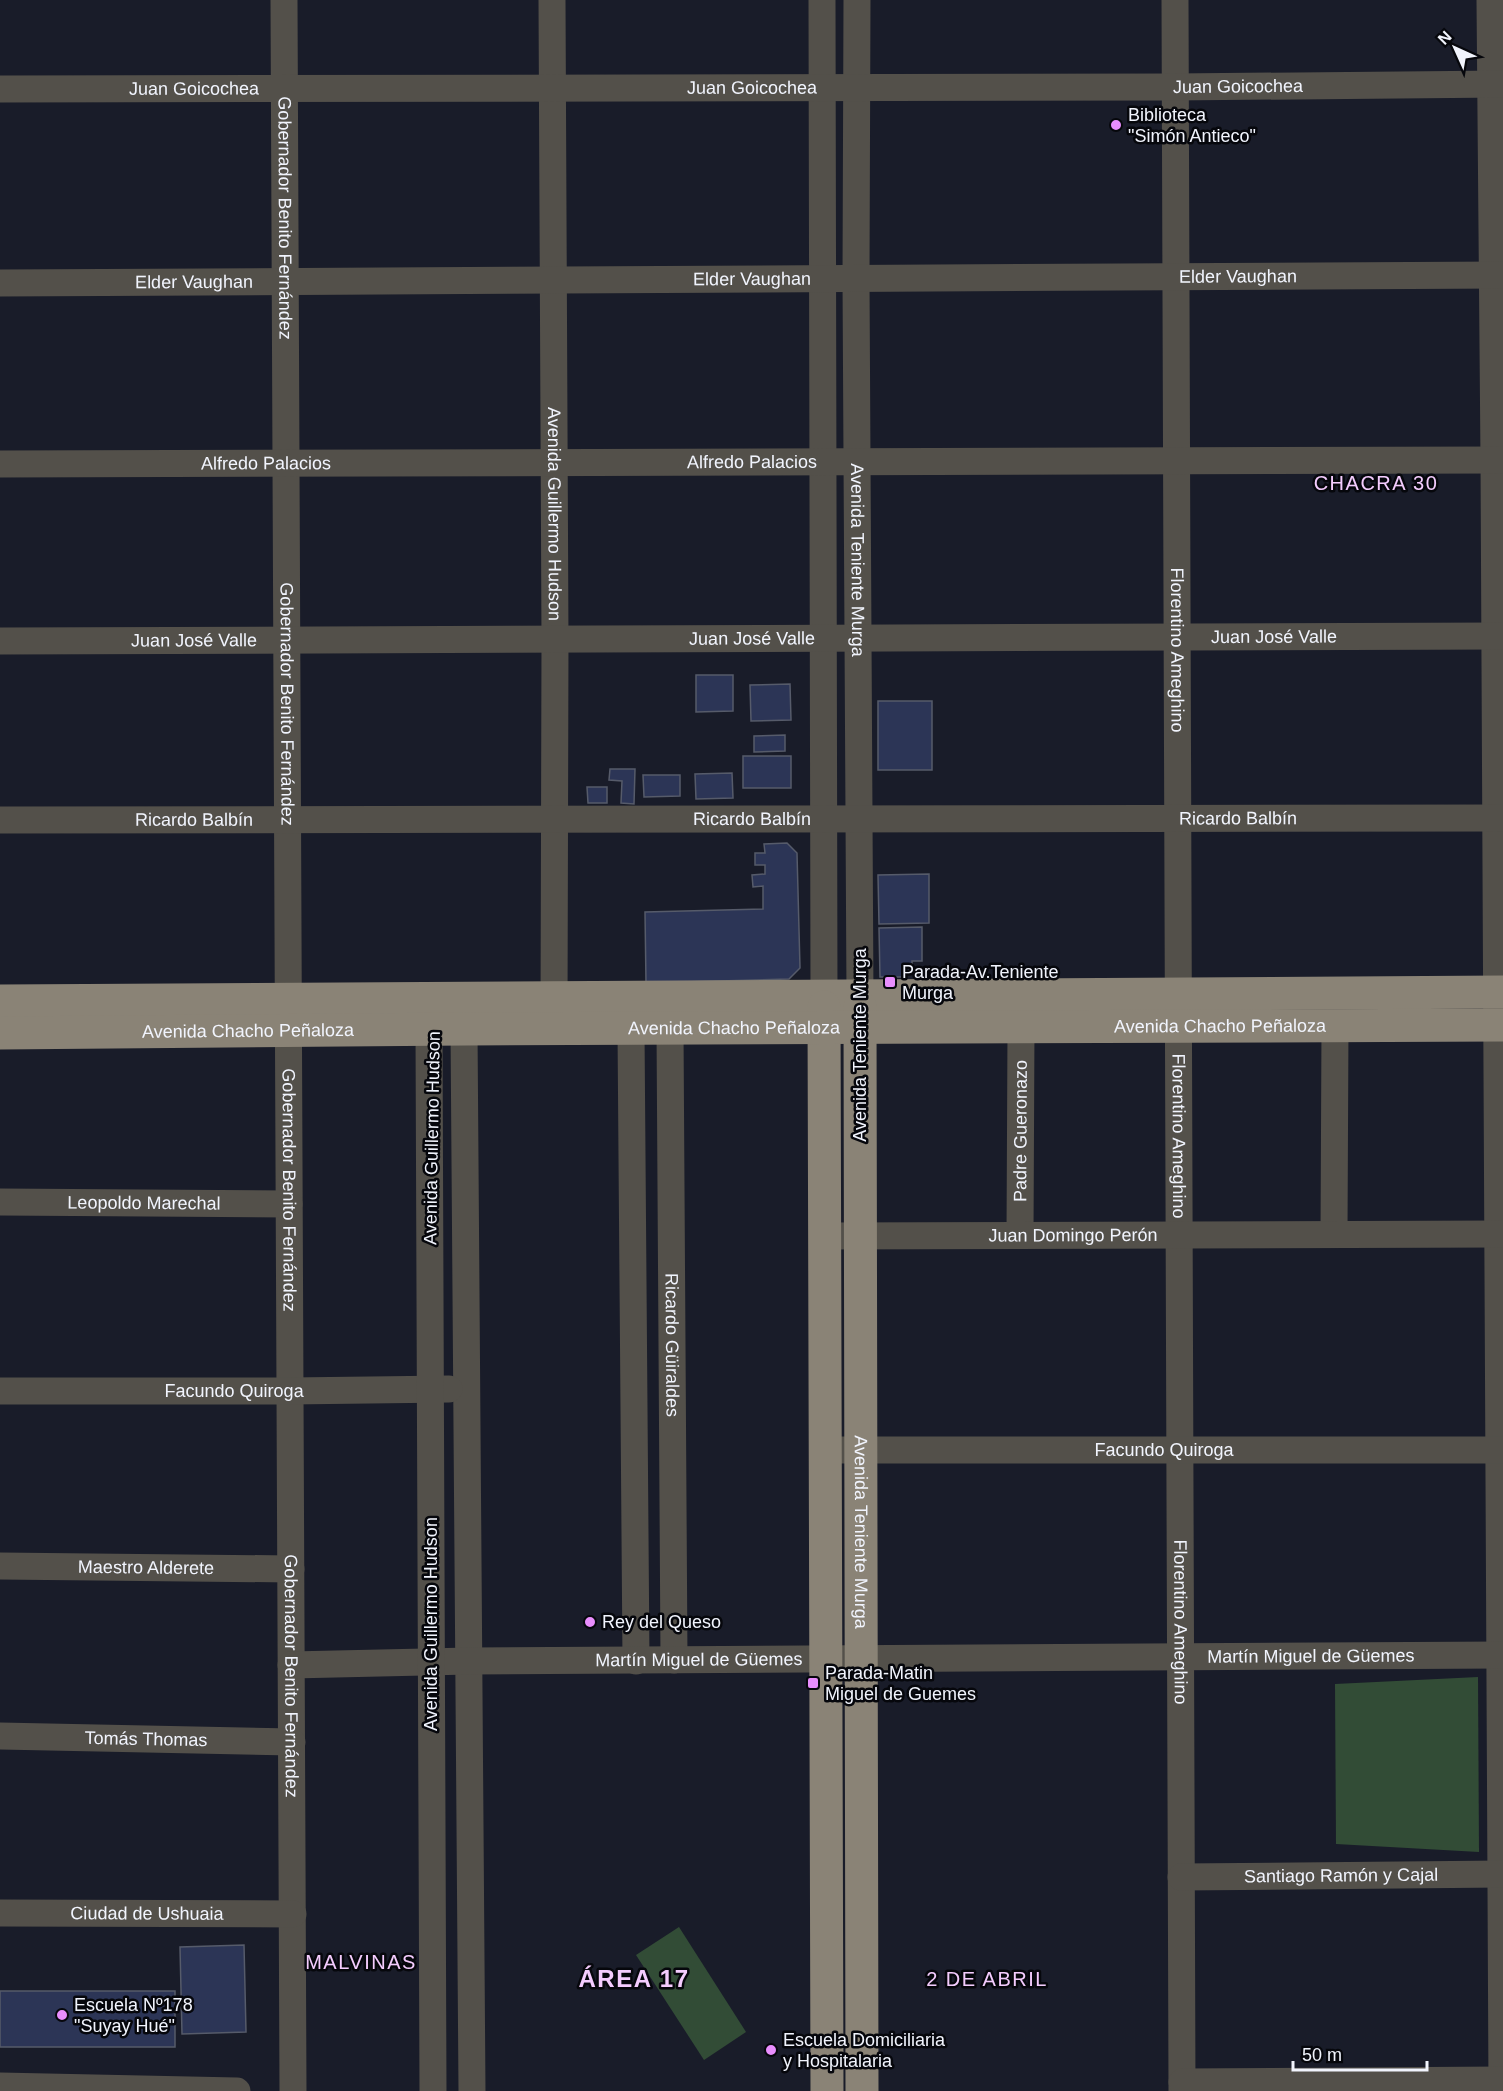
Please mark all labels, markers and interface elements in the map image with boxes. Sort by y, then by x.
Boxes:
north arrow [1425,18,1485,78]
text: N [1435,28,1455,48]
street label: Juan Goicochea [1173,76,1304,97]
street label: Juan Goicochea [687,78,818,98]
street label: Juan Goicochea [129,79,260,99]
street label: Gobernador Benito Fernández [274,96,295,340]
place label: Biblioteca "Simón Antieco" [1128,105,1256,146]
marker: Biblioteca "Simón Antieco" [1109,118,1123,132]
street label: Elder Vaughan [1179,266,1297,287]
street label: Elder Vaughan [693,269,811,289]
street label: Elder Vaughan [135,272,253,292]
street label: Avenida Guillermo Hudson [544,407,565,621]
street label: Alfredo Palacios [687,452,817,472]
street label: Alfredo Palacios [201,453,331,473]
street label: Avenida Teniente Murga [847,463,868,658]
district label: CHACRA 30 [1314,472,1438,494]
street label: Florentino Ameghino [1167,567,1187,733]
street label: Gobernador Benito Fernández [277,582,298,826]
street label: Juan José Valle [1211,627,1337,647]
street label: Juan José Valle [689,628,815,649]
street label: Juan José Valle [131,630,257,651]
street label: Ricardo Balbín [1179,808,1297,828]
street label: Ricardo Balbín [693,809,811,829]
street label: Ricardo Balbín [135,810,253,830]
street label: Avenida Teniente Murga [850,947,870,1142]
place label: Parada-Av.Teniente Murga [902,962,1058,1003]
marker: Parada-Av.Teniente Murga [883,975,897,989]
street label: Avenida Chacho Peñaloza [1114,1016,1327,1036]
street label: Avenida Chacho Peñaloza [628,1018,841,1038]
street label: Avenida Chacho Peñaloza [142,1020,355,1042]
street label: Avenida Guillermo Hudson [420,1031,444,1245]
street label: Florentino Ameghino [1169,1053,1189,1219]
street label: Padre Gueronazo [1010,1060,1031,1202]
street label: Gobernador Benito Fernández [279,1068,300,1312]
street label: Leopoldo Marechal [67,1192,221,1214]
street label: Juan Domingo Perón [988,1225,1158,1246]
street label: Ricardo Güiraldes [662,1273,682,1417]
street label: Facundo Quiroga [164,1381,305,1401]
street label: Avenida Teniente Murga [851,1435,871,1630]
street label: Facundo Quiroga [1094,1440,1235,1460]
street label: Avenida Guillermo Hudson [421,1517,441,1731]
street label: Florentino Ameghino [1170,1539,1191,1705]
street label: Gobernador Benito Fernández [281,1554,302,1798]
street label: Maestro Alderete [78,1557,214,1578]
place label: Rey del Queso [602,1612,721,1632]
marker: Rey del Queso [583,1615,597,1629]
street label: Martín Miguel de Güemes [1207,1646,1415,1667]
street label: Martín Miguel de Güemes [595,1649,803,1670]
place label: Parada-Matin Miguel de Guemes [825,1663,976,1704]
marker: Parada-Matin Miguel de Guemes [806,1676,820,1690]
street label: Tomás Thomas [84,1728,208,1750]
street label: Santiago Ramón y Cajal [1244,1865,1438,1886]
street label: Ciudad de Ushuaia [70,1903,225,1924]
district label: MALVINAS [305,1951,417,1973]
district label: ÁREA 17 [579,1965,689,1992]
district label: 2 DE ABRIL [926,1968,1048,1990]
place label: Escuela Nº178 "Suyay Hué" [74,1995,193,2036]
marker: Escuela Nº178 "Suyay Hué" [55,2008,69,2022]
place label: Escuela Domiciliaria y Hospitalaria [783,2030,946,2071]
scale bar [1293,2034,1426,2072]
marker: Escuela Domiciliaria y Hospitalaria [764,2043,778,2057]
text: 50 m [1302,2045,1342,2065]

